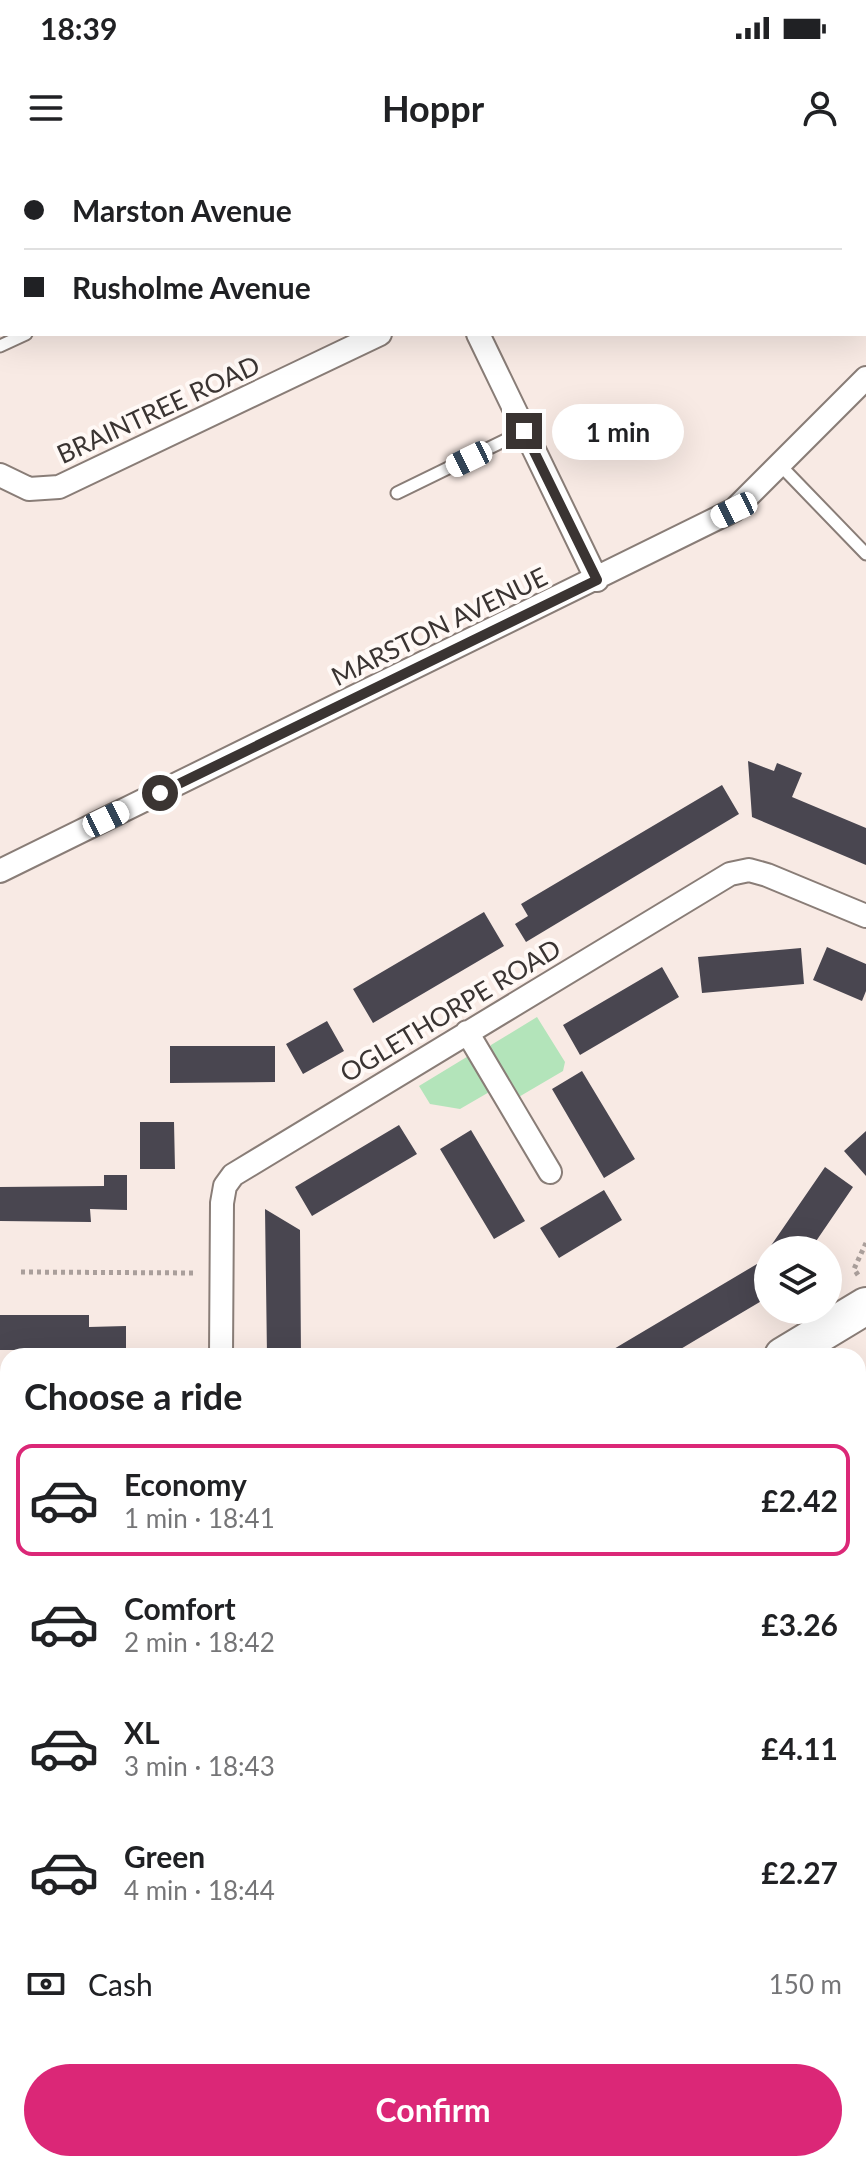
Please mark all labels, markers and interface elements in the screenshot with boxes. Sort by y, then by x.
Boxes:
text: 18:39 [40,10,117,46]
icon: menu [24,86,68,130]
text: Hoppr [382,86,484,130]
icon: person [798,86,842,130]
text: Marston Avenue [72,192,292,228]
text: Rusholme Avenue [72,269,311,305]
street label: BRAINTREE ROAD [52,348,264,470]
callout: 1 min [552,403,684,459]
route end [506,413,542,449]
text: 1 min [586,416,650,448]
car [442,438,496,480]
car [707,489,761,531]
street label: MARSTON AVENUE [326,560,552,692]
route start [142,775,178,811]
car [79,798,133,840]
street label: OGLETHORPE ROAD [334,931,566,1089]
map controls [754,1236,842,1324]
button: layers [754,1236,842,1324]
text: Choose a ride [24,1374,243,1418]
icon: car [28,1464,100,1536]
text: Economy [124,1466,247,1502]
text: £2.42 [761,1482,838,1518]
text: 1 min · 18:41 [124,1502,275,1534]
icon: car [28,1588,100,1660]
text: Comfort [124,1590,236,1626]
text: £3.26 [761,1606,838,1642]
text: 2 min · 18:42 [124,1626,275,1658]
icon: car [28,1712,100,1784]
text: XL [124,1714,160,1750]
text: £4.11 [761,1730,838,1766]
text: 3 min · 18:43 [124,1750,275,1782]
icon: car [28,1836,100,1908]
text: Green [124,1838,205,1874]
text: £2.27 [761,1854,838,1890]
text: 4 min · 18:44 [124,1874,275,1906]
icon: cash [24,1962,68,2006]
text: Cash [88,1966,153,2002]
text: 150 m [769,1968,842,2000]
button: Confirm [24,2064,842,2156]

